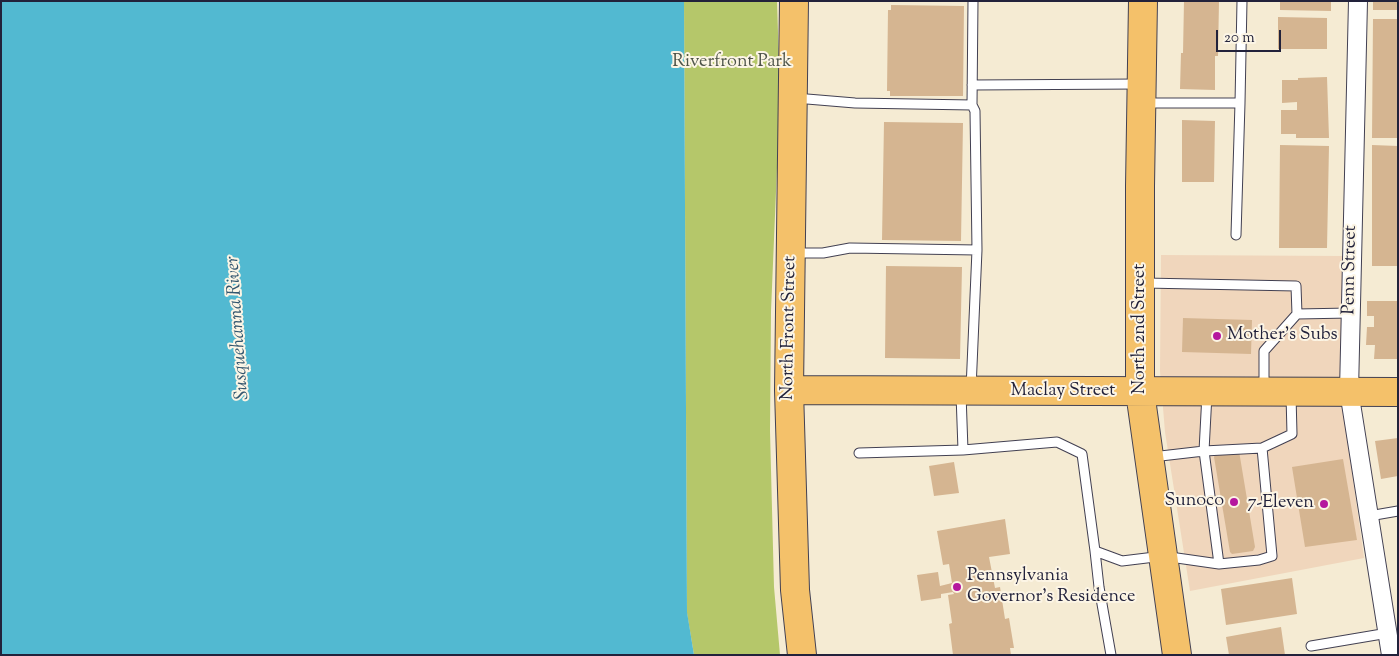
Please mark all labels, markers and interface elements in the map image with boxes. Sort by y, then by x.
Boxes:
scale bar [1219,20,1284,52]
text: 20 m [1224,28,1255,49]
park label: Riverfront Park [672,52,792,74]
street label: Penn Street [1339,225,1363,315]
water label: Susquehanna River [223,255,255,401]
street label: North Front Street [778,256,802,400]
street label: North 2nd Street [1130,264,1152,394]
place label: Mother's Subs [1227,325,1338,347]
marker: Mother's Subs [1211,330,1223,342]
street label: Maclay Street [1011,381,1115,403]
place label: Sunoco [1165,491,1224,513]
place label: 7-Eleven [1247,493,1314,515]
marker: Sunoco [1228,496,1240,508]
marker: 7-Eleven [1318,498,1330,510]
place label: Pennsylvania Governor's Residence [967,566,1135,608]
marker: Pennsylvania Governor's Residence [951,581,963,593]

